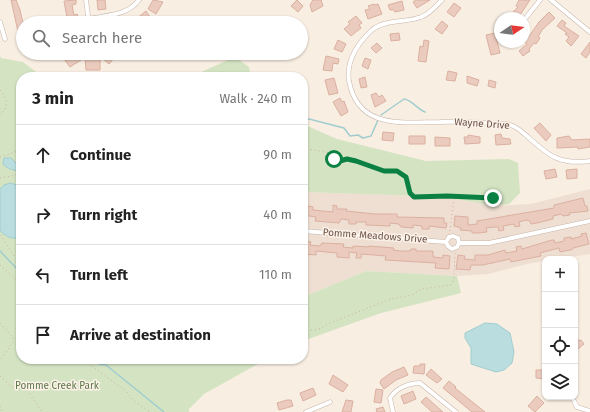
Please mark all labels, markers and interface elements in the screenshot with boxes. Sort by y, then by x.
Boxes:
north arrow [494,12,530,48]
search box [16,16,308,60]
icon: search [30,27,52,49]
text: Search here [62,29,142,47]
text: 3 min [32,88,74,109]
text: Walk · 240 m [219,91,292,106]
street label: Wayne Drive [454,116,510,132]
icon: ahead [32,144,54,166]
text: Continue [70,146,131,164]
text: 90 m [263,147,292,162]
route start [325,150,343,168]
route end [484,189,502,207]
icon: right [32,204,54,226]
text: Turn right [70,206,137,224]
text: 40 m [263,207,292,222]
street label: Pomme Meadows Drive [322,226,428,246]
map controls [542,256,578,400]
button: + [542,256,578,292]
icon: left [32,264,54,286]
text: Turn left [70,266,128,284]
text: 110 m [259,267,292,282]
button: − [542,292,578,328]
icon: arrive [32,324,54,346]
text: Arrive at destination [70,326,211,344]
button: locate [542,328,578,364]
button: layers [542,364,578,400]
park label: Pomme Creek Park [15,380,100,392]

